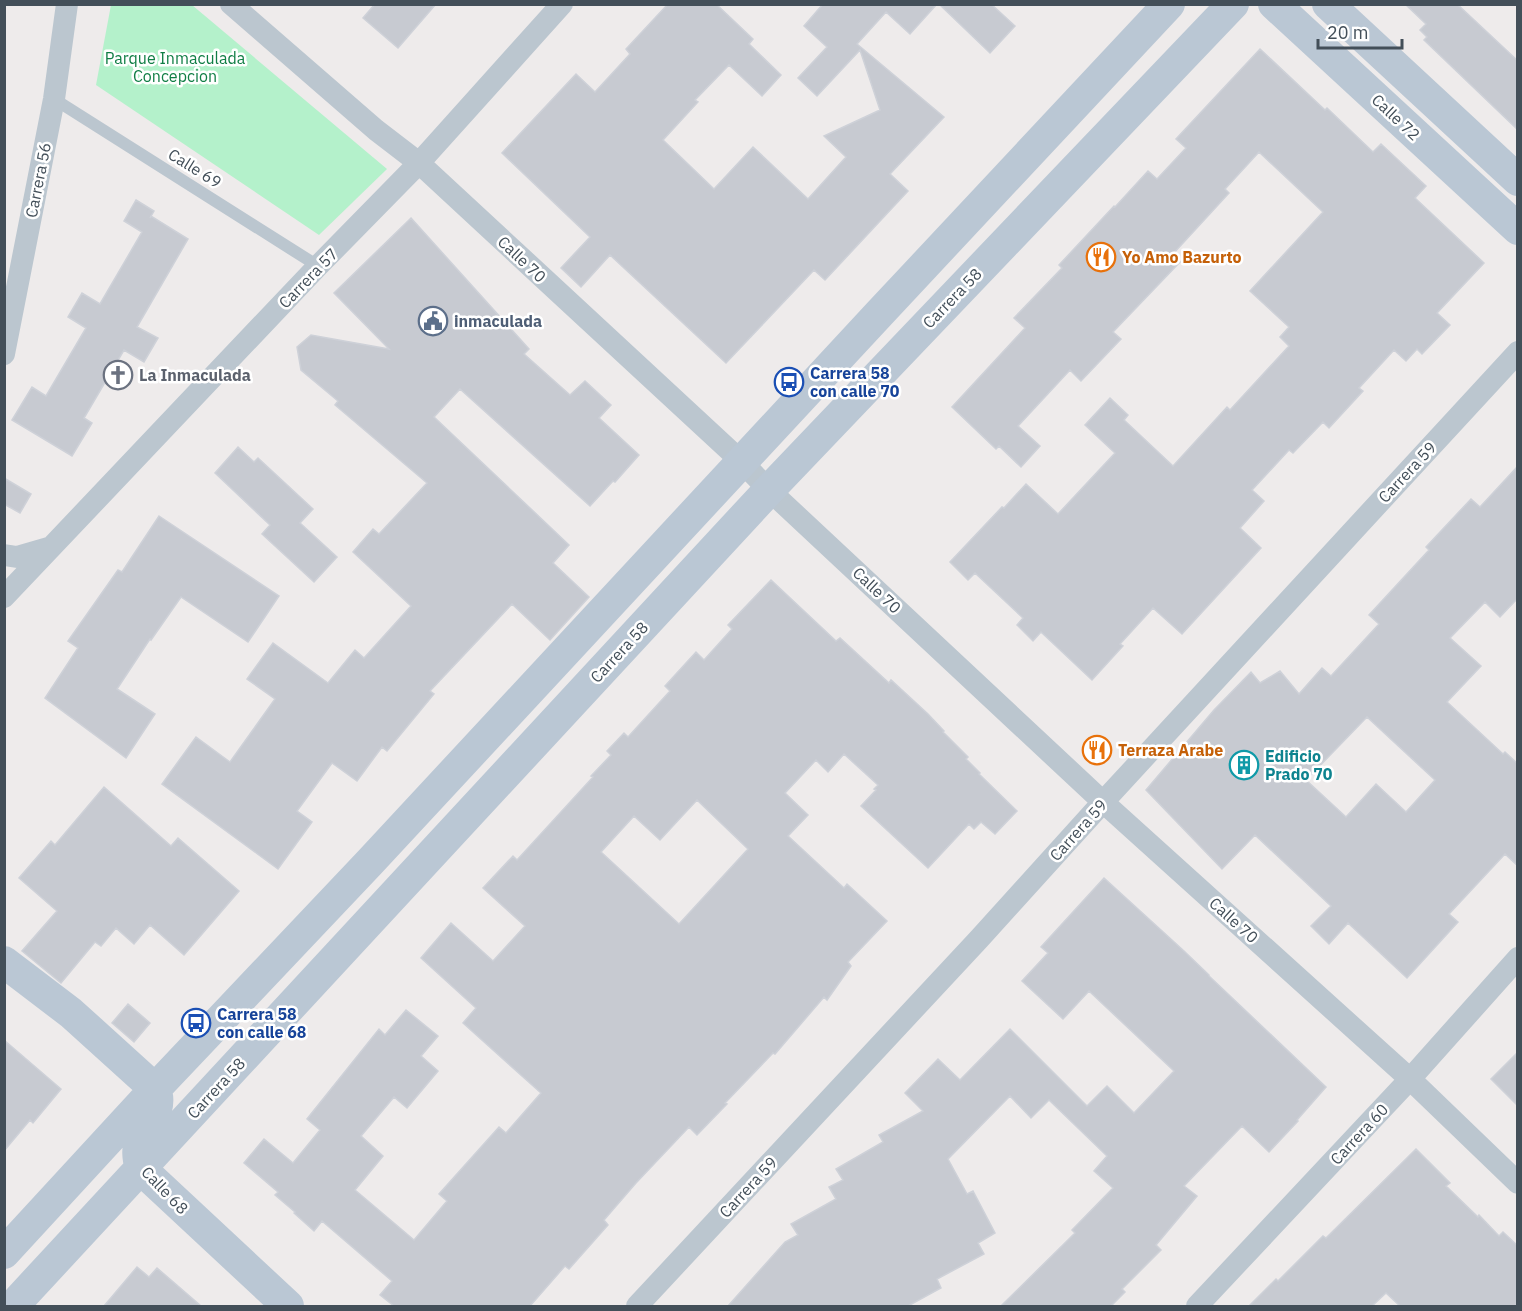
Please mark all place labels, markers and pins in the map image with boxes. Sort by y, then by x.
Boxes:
restaurant icon: Yo Amo Bazurto [1085,241,1117,273]
place label: Yo Amo Bazurto [1122,247,1242,267]
public building icon: inmaculada [417,305,449,337]
place label: inmaculada [454,311,542,331]
church icon: La Inmaculada [102,359,134,391]
place label: Carrera 58 con calle 70 [810,363,900,401]
place label: La Inmaculada [139,365,251,385]
bus stop icon: Carrera 58 con calle 70 [773,366,805,398]
restaurant icon: Terraza Arabe [1081,734,1113,766]
place label: Terraza Arabe [1118,740,1223,760]
place label: Edificio Prado 70 [1265,746,1333,784]
building icon: Edificio Prado 70 [1228,749,1260,781]
place label: Carrera 58 con calle 68 [217,1004,306,1042]
bus stop icon: Carrera 58 con calle 68 [180,1007,212,1039]

